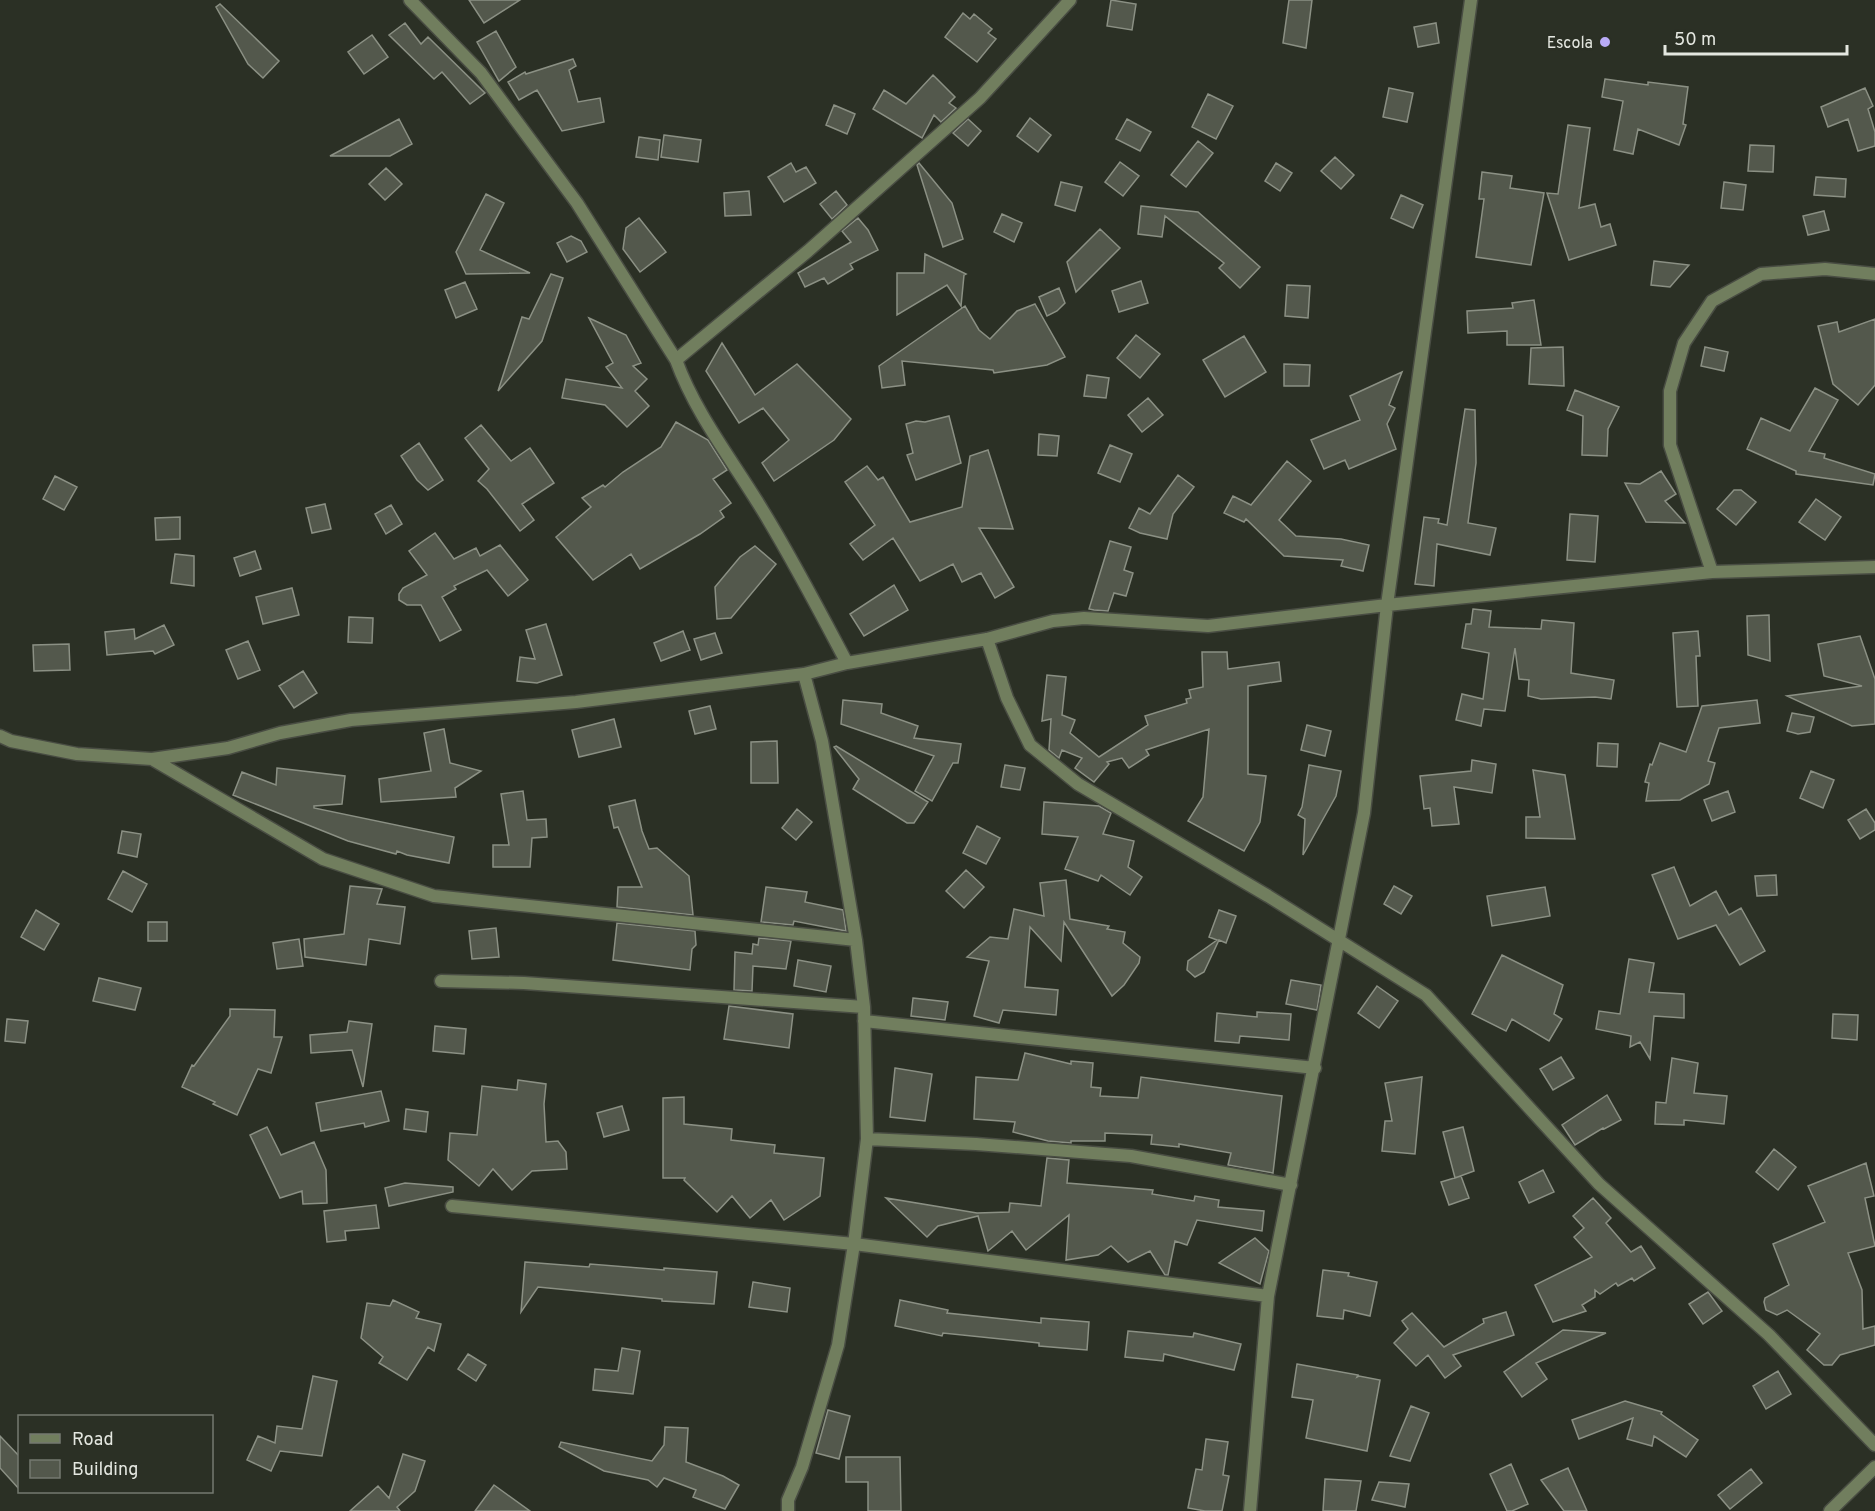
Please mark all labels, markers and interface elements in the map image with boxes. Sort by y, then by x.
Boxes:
scale bar [1665,18,1846,56]
text: 50 m [1674,29,1716,52]
place label: Escola [1547,34,1593,54]
marker: Escola [1598,35,1612,49]
legend [18,1415,213,1493]
text: Road [72,1429,114,1452]
text: Building [72,1459,138,1482]

